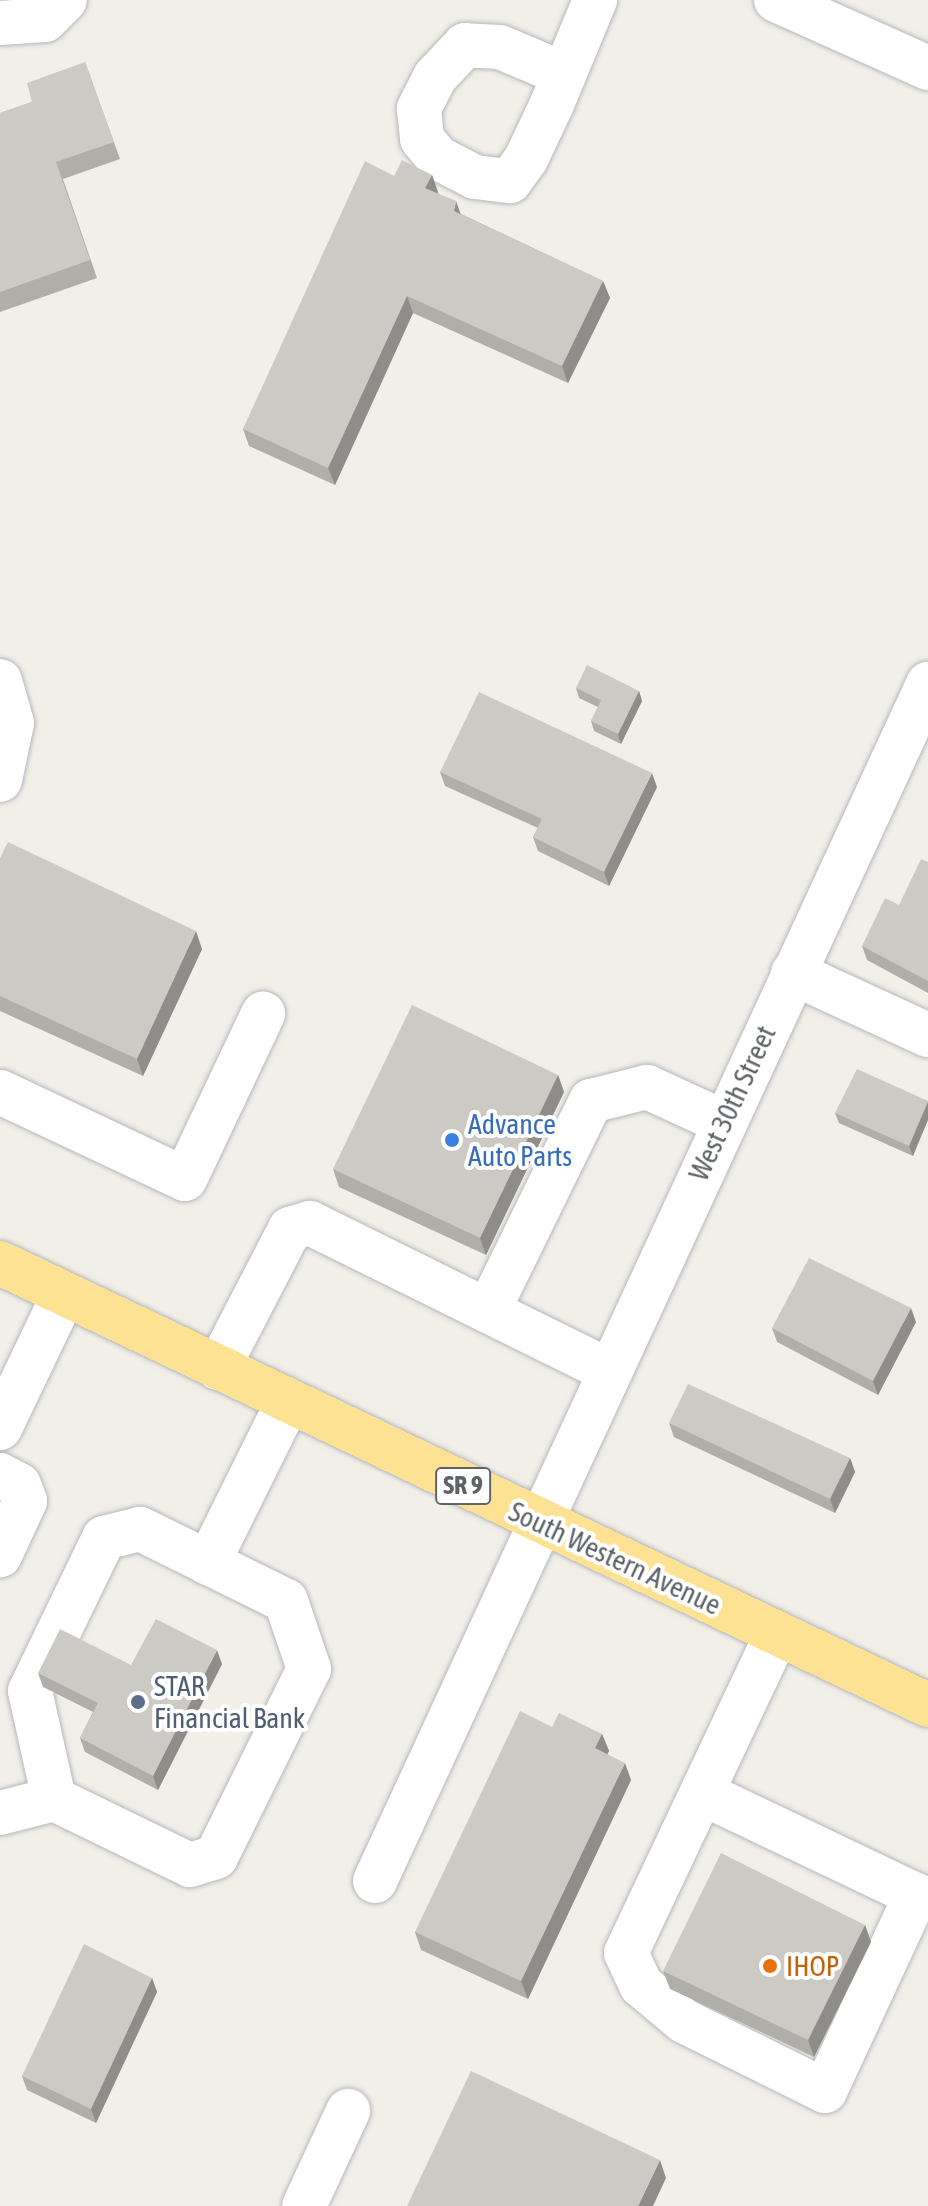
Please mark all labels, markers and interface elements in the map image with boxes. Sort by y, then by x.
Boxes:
street label: West 30th Street [681,1020,783,1186]
place label: Advance Auto Parts [468,1107,572,1173]
marker: Advance Auto Parts [443,1131,461,1149]
road number: SR 9 [435,1464,491,1508]
street label: South Western Avenue [504,1494,726,1622]
place label: STAR Financial Bank [154,1669,305,1735]
marker: STAR Financial Bank [129,1693,147,1711]
place label: IHOP [786,1949,839,1983]
marker: IHOP [761,1957,779,1975]

